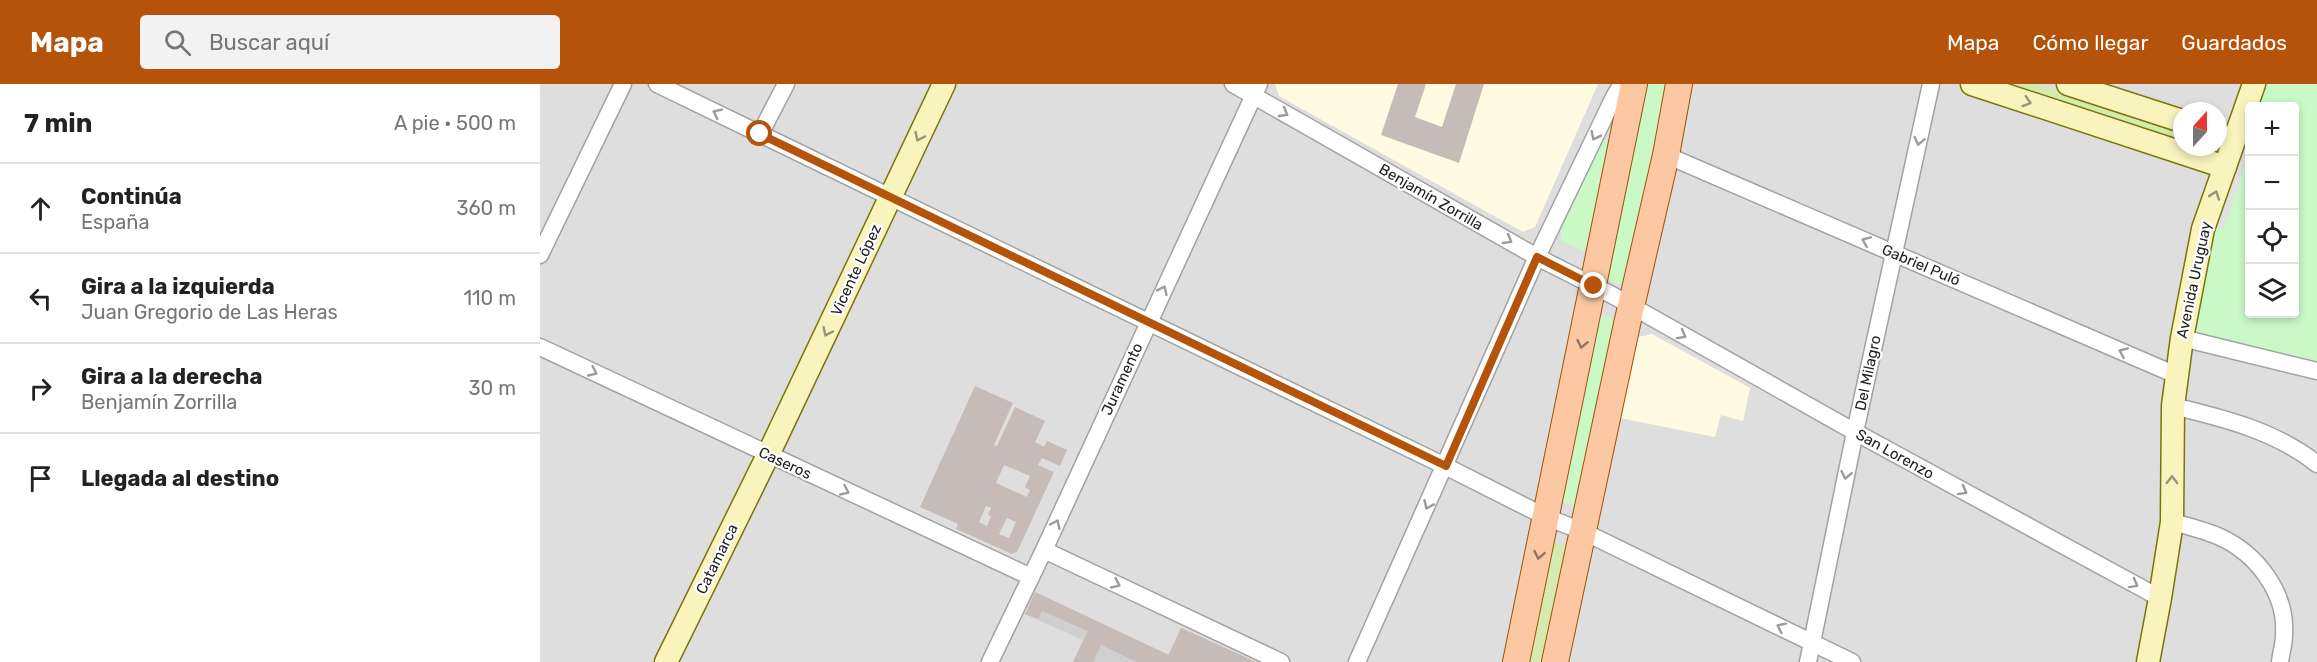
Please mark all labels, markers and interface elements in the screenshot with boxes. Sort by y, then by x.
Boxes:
search box [140,15,560,69]
text: Mapa [30,26,104,59]
icon: search [161,26,194,59]
text: Buscar aquí [209,29,329,56]
text: Mapa [1947,30,1999,55]
text: Cómo llegar [2032,30,2148,55]
text: Guardados [2181,30,2287,55]
one-way arrow [2021,95,2032,108]
north arrow [2173,102,2227,156]
map controls [2245,102,2299,318]
button: + [2245,102,2299,156]
one-way arrow [1278,105,1288,117]
text: 7 min [24,108,92,139]
one-way arrow [713,109,724,120]
text: A pie · 500 m [394,111,516,135]
route start [746,120,772,146]
one-way arrow [1591,129,1603,140]
one-way arrow [914,131,926,142]
one-way arrow [1913,136,1926,146]
button: − [2245,156,2299,210]
street label: Benjamín Zorrilla [1376,160,1486,234]
text: Continúa [81,183,182,210]
one-way arrow [2207,190,2220,201]
icon: ahead [24,192,57,225]
text: 360 m [457,196,516,220]
text: España [81,210,149,234]
button: locate [2245,210,2299,264]
street label: Avenida Uruguay [2173,220,2215,340]
street label: Vicente López [827,221,885,319]
one-way arrow [1502,233,1512,245]
one-way arrow [1862,236,1873,248]
street label: Gabriel Puló [1879,240,1963,290]
button: layers [2245,264,2299,318]
route end [1580,272,1606,298]
text: Gira a la izquierda [81,273,275,300]
icon: left [24,282,57,315]
one-way arrow [1155,285,1167,296]
text: 110 m [464,286,516,310]
text: Juan Gregorio de Las Heras [81,300,338,324]
one-way arrow [822,326,834,337]
one-way arrow [1676,328,1686,340]
street label: Del Milagro [1851,334,1885,412]
one-way arrow [1577,339,1590,349]
street label: Juramento [1097,340,1147,418]
one-way arrow [2118,347,2129,359]
text: Gira a la derecha [81,363,262,390]
one-way arrow [586,365,597,377]
icon: right [24,372,57,405]
text: 30 m [469,376,516,400]
text: Benjamín Zorrilla [81,390,237,414]
street label: San Lorenzo [1853,425,1937,483]
street label: Caseros [756,443,815,483]
icon: arrive [24,462,57,495]
text: Llegada al destino [81,465,279,492]
one-way arrow [1840,470,1853,480]
one-way arrow [2166,475,2178,484]
one-way arrow [839,484,850,496]
one-way arrow [1957,484,1967,495]
one-way arrow [1424,498,1436,509]
one-way arrow [1048,520,1060,531]
street label: Catamarca [692,521,742,597]
one-way arrow [1533,550,1546,560]
one-way arrow [1109,577,1120,589]
one-way arrow [2128,577,2138,588]
one-way arrow [1776,623,1787,635]

